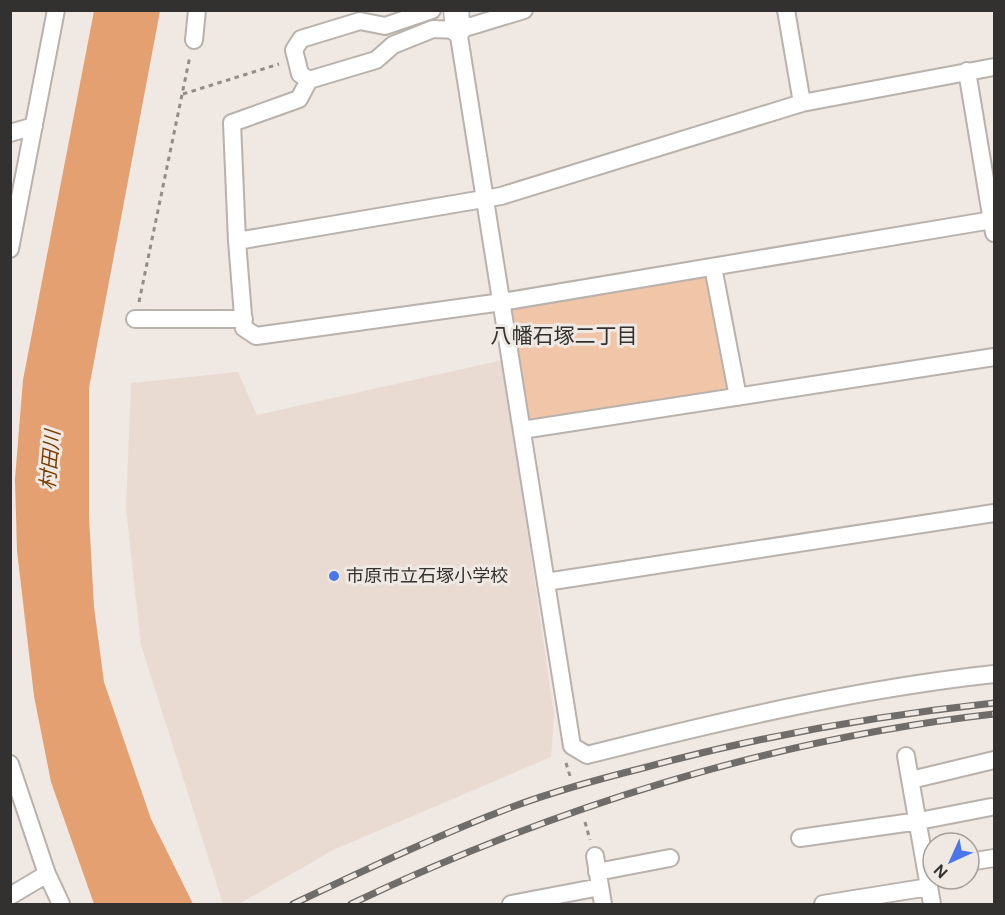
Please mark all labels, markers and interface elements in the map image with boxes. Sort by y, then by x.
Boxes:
district label: 八幡石塚二丁目 [491,322,638,350]
water label: 村田川 [34,427,66,491]
place label: 市原市立石塚小学校 [346,564,508,588]
marker: 市原市立石塚小学校 [327,569,341,583]
north arrow [921,831,981,891]
text: N [929,860,952,883]

